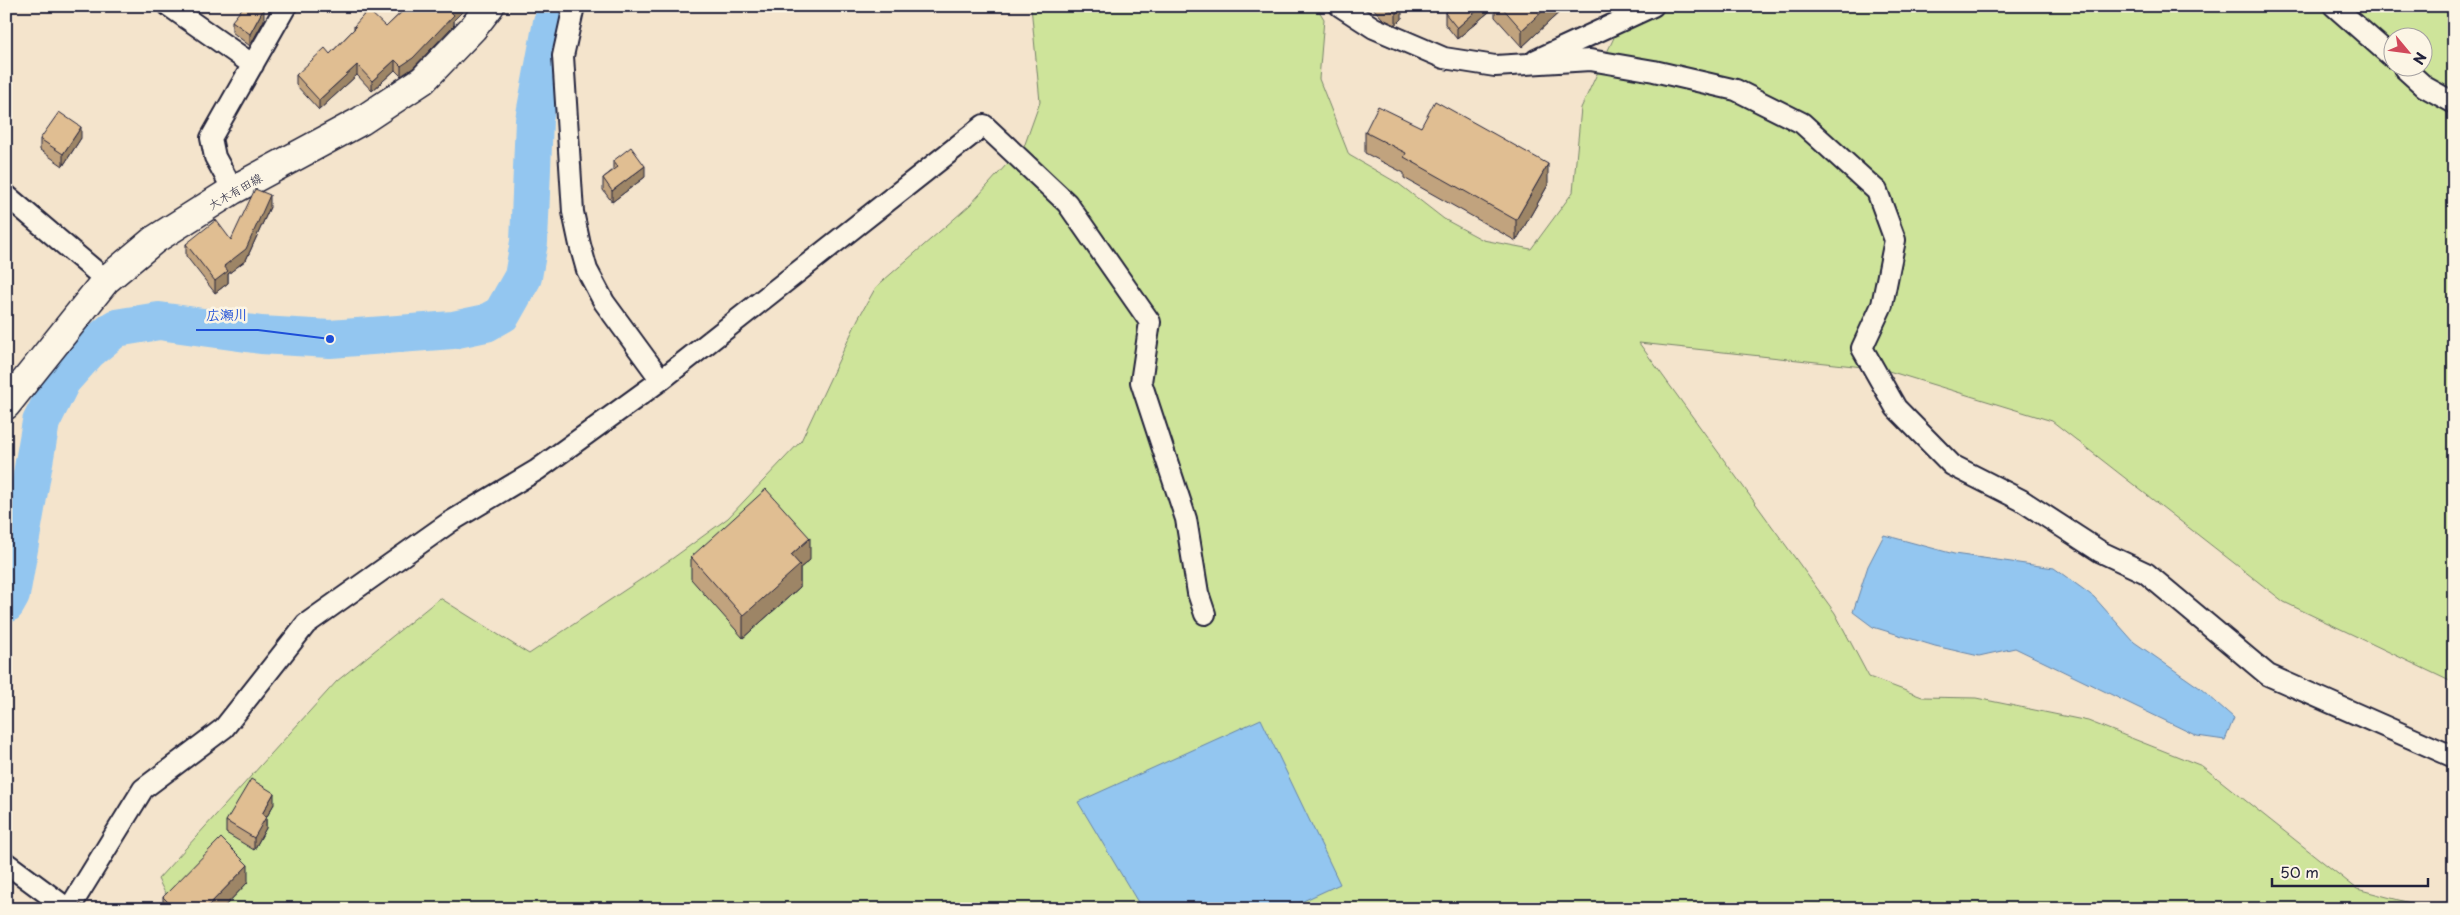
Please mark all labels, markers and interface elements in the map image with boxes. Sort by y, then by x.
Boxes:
north arrow [2382,28,2432,78]
text: N [2408,49,2432,68]
street label: 大木有田線 [205,168,265,214]
callout: 広瀬川 [196,301,258,330]
text: 広瀬川 [206,304,248,325]
scale bar [2272,855,2429,887]
text: 50 m [2280,860,2319,883]

